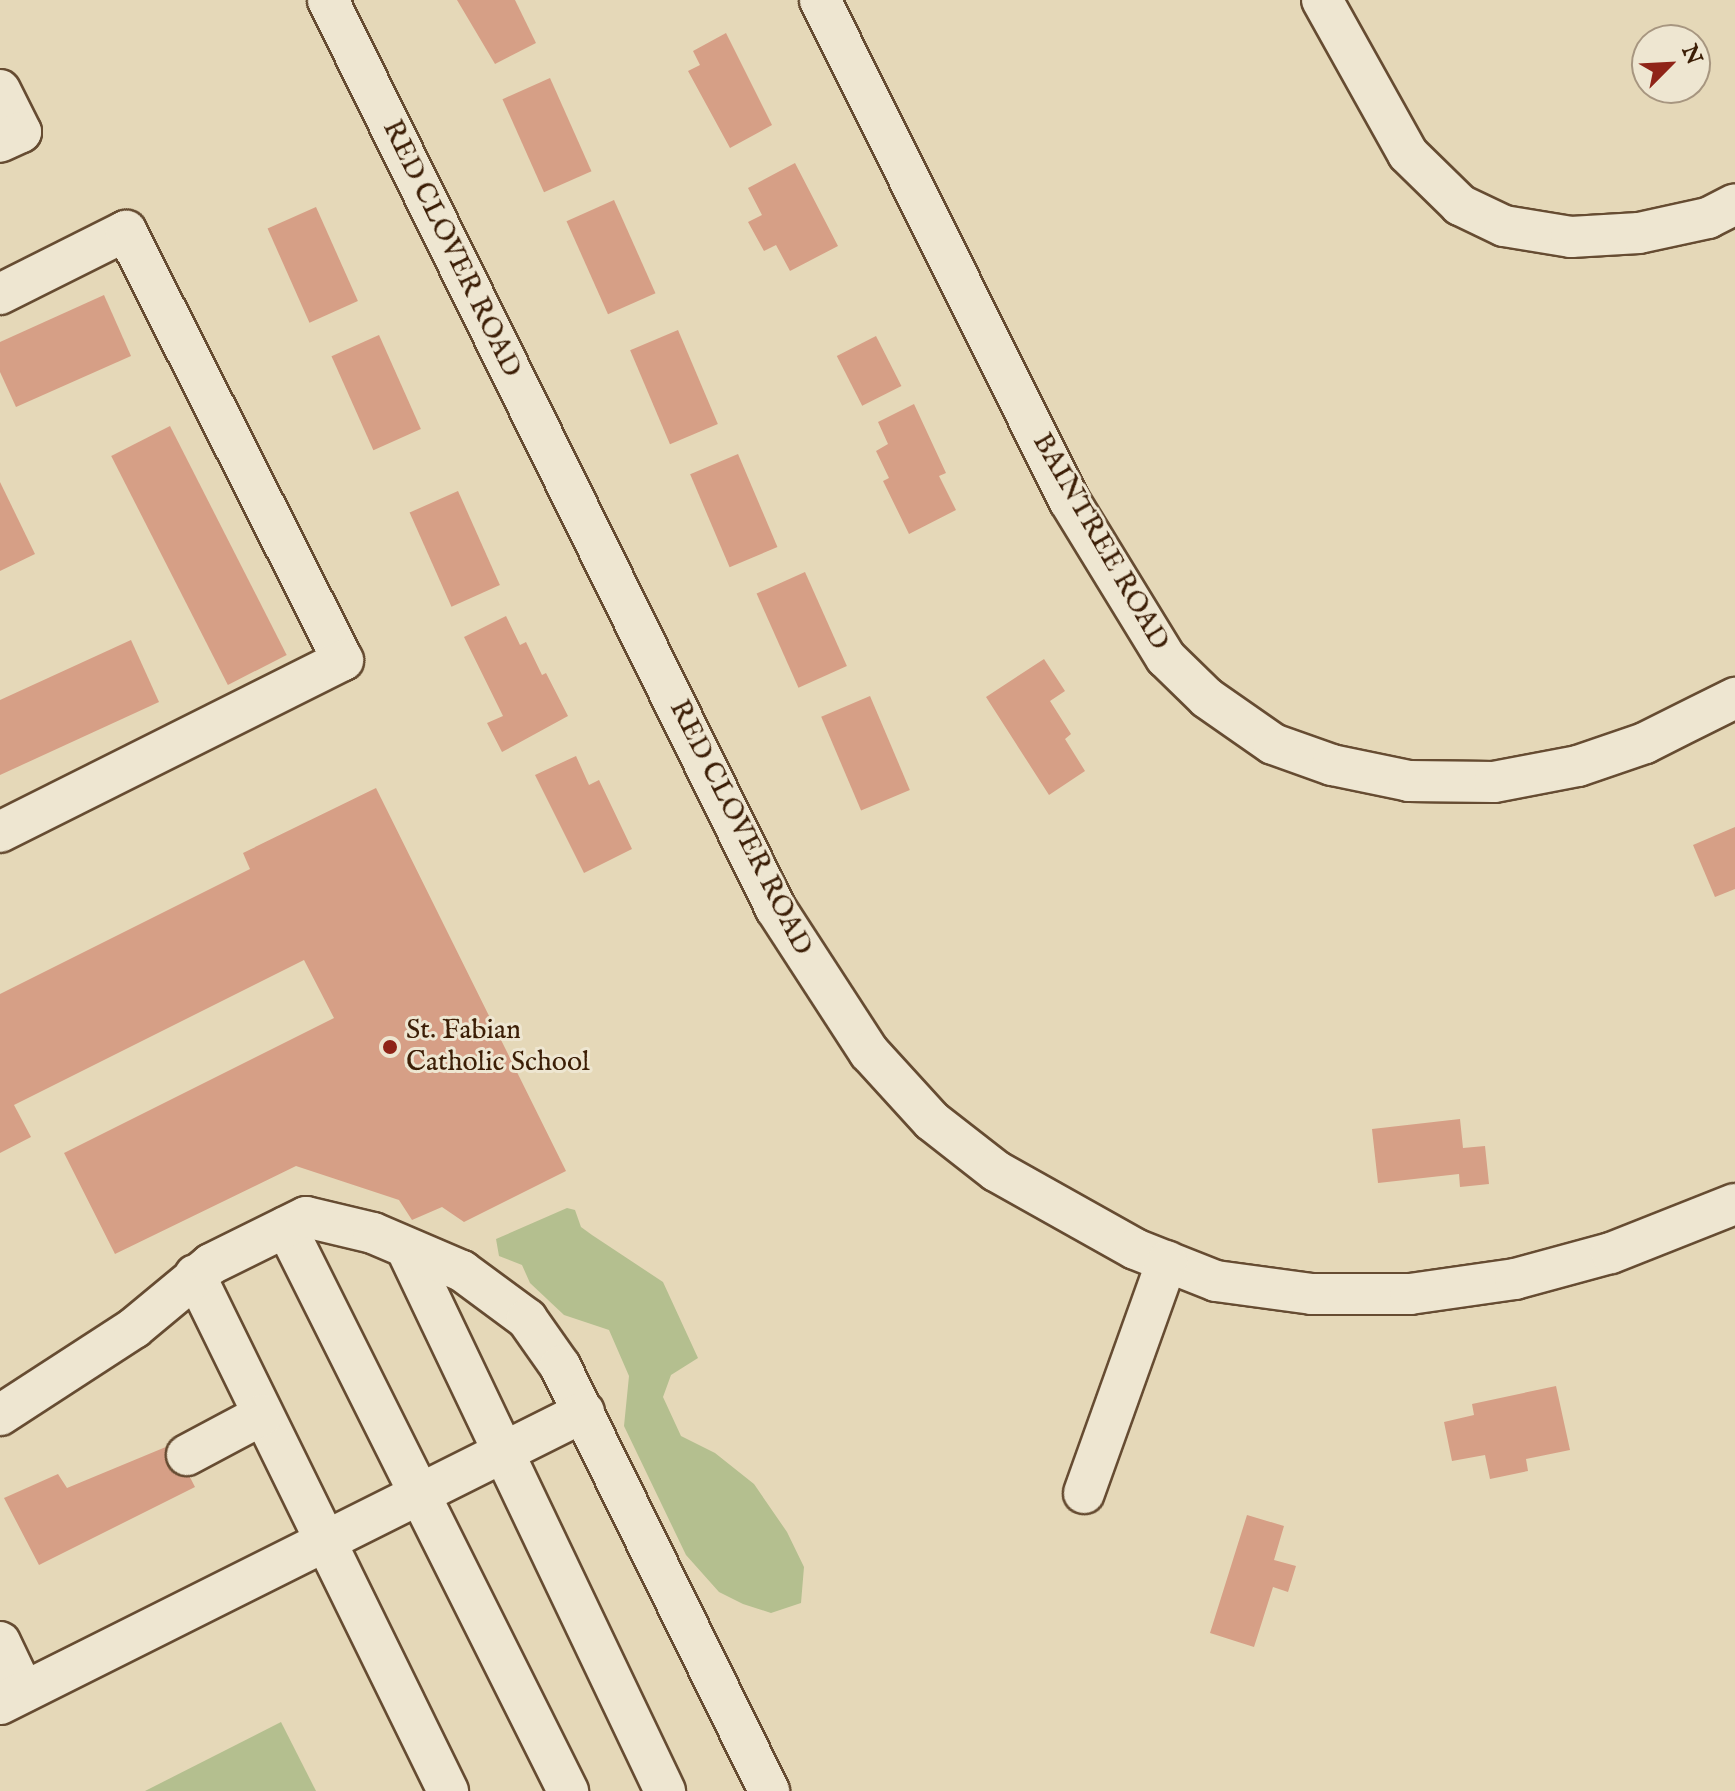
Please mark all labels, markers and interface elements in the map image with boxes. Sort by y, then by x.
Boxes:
north arrow [1631,24,1711,104]
text: N [1674,41,1708,69]
street label: RED CLOVER ROAD [374,115,528,383]
street label: BAINTREE ROAD [1024,428,1176,656]
street label: RED CLOVER ROAD [661,695,819,961]
place label: St. Fabian Catholic School [406,1014,590,1080]
marker: St. Fabian Catholic School [381,1038,399,1056]

